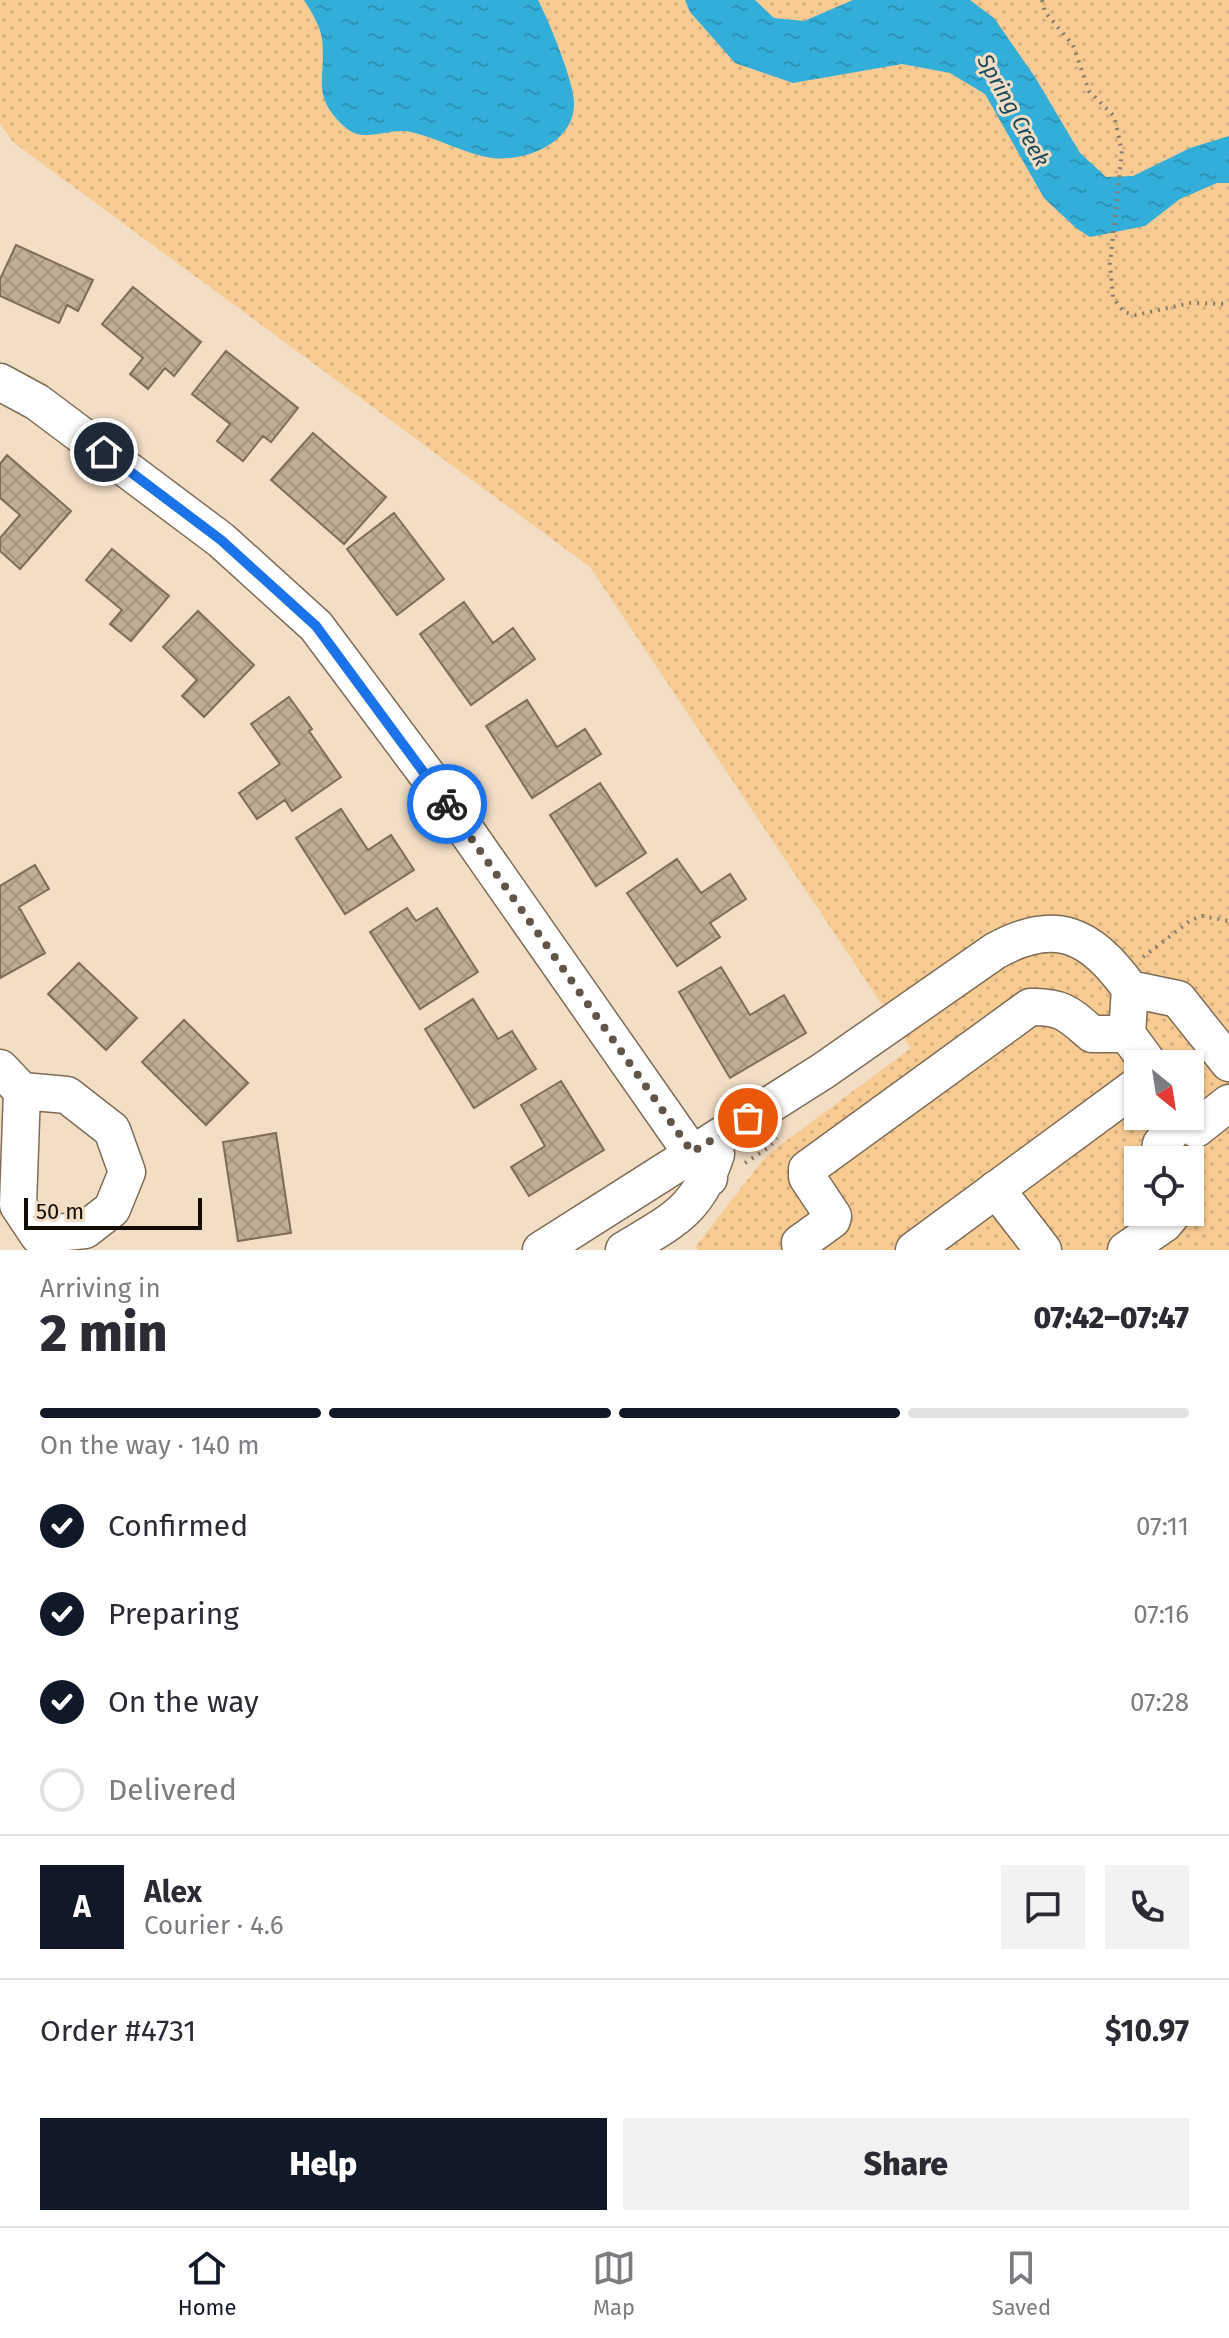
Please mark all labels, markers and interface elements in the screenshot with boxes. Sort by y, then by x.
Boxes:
water label: Spring Creek [971,48,1056,171]
pin [70,418,138,486]
icon: home [82,430,126,474]
courier [407,764,487,844]
icon: bike [425,782,469,826]
north arrow [1124,1050,1204,1130]
map controls [1124,1050,1204,1226]
pin [714,1084,782,1152]
icon: bag [726,1096,770,1140]
button: locate [1124,1146,1204,1226]
scale bar [24,1194,202,1230]
text: 50 m [36,1198,84,1225]
text: Arriving in [40,1273,161,1304]
text: 07:42–07:47 [1033,1300,1189,1336]
text: 2 min [40,1302,167,1365]
text: On the way · 140 m [40,1430,259,1461]
icon: check [40,1504,84,1548]
text: Confirmed [108,1508,248,1544]
text: 07:11 [1136,1511,1189,1542]
icon: check [40,1592,84,1636]
text: Preparing [108,1596,239,1632]
text: 07:16 [1133,1599,1189,1630]
icon: check [40,1680,84,1724]
text: On the way [108,1684,259,1720]
text: 07:28 [1130,1687,1189,1718]
text: Delivered [108,1772,237,1808]
button: chat [1001,1865,1085,1949]
button: phone [1105,1865,1189,1949]
text: Alex [144,1874,202,1910]
text: A [73,1889,91,1925]
text: Courier · 4.6 [144,1910,284,1941]
text: Order #4731 [40,2013,196,2049]
text: $10.97 [1105,2013,1189,2049]
button: Help [40,2118,607,2210]
button: Share [623,2118,1189,2210]
tab: Home [178,2246,236,2321]
tab: Map [592,2246,636,2321]
tab: Saved [992,2246,1051,2321]

